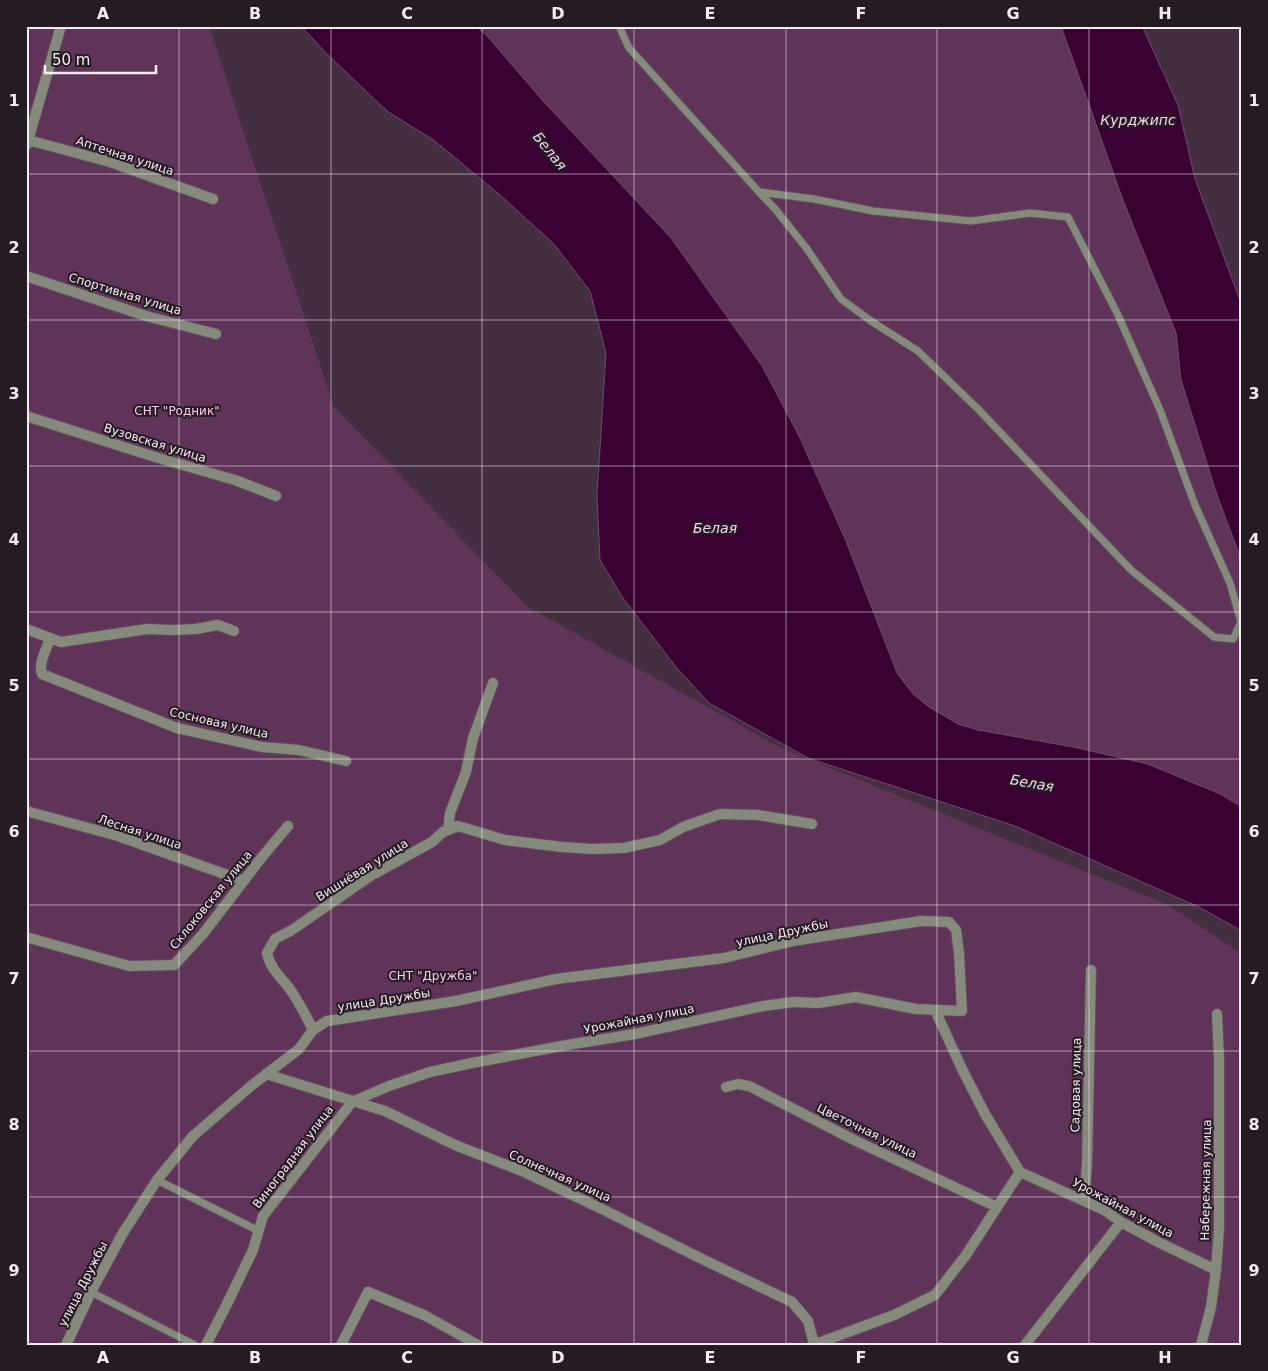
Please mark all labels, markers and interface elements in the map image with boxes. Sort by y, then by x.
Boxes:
text: A [97,4,110,23]
text: B [249,4,261,23]
text: C [401,4,413,23]
text: D [551,4,565,23]
text: E [705,4,715,23]
text: F [856,4,866,23]
text: G [1006,4,1020,23]
text: H [1158,4,1172,23]
scale bar [45,42,156,74]
text: 50 m [52,51,90,69]
text: 1 [8,91,20,110]
text: 1 [1248,91,1260,110]
water label: Курджипс [1100,112,1176,128]
water label: Белая [530,129,570,173]
street label: Аптечная улица [74,134,176,178]
text: 2 [8,238,20,257]
text: 2 [1248,238,1260,257]
street label: Спортивная улица [67,270,183,318]
text: 3 [8,384,20,403]
text: 3 [1248,384,1260,403]
park label: СНТ "Родник" [134,404,220,418]
street label: Вузовская улица [102,421,208,465]
water label: Белая [693,520,737,536]
text: 4 [8,530,20,549]
text: 4 [1248,530,1260,549]
text: 5 [8,676,20,695]
text: 5 [1248,676,1260,695]
street label: Сосновая улица [168,705,270,741]
water label: Белая [1009,771,1055,795]
street label: Лесная улица [96,812,184,852]
text: 6 [8,822,20,841]
text: 6 [1248,822,1260,841]
street label: Вишнёвая улица [313,836,411,904]
street label: Склоковская улица [167,848,255,952]
street label: улица Дружбы [735,916,829,950]
text: 7 [8,969,20,988]
park label: СНТ "Дружба" [388,969,478,983]
text: 7 [1248,969,1260,988]
street label: улица Дружбы [337,986,431,1014]
street label: Урожайная улица [582,1001,696,1037]
street label: Садовая улица [1068,1037,1084,1133]
street label: Цветочная улица [815,1101,919,1161]
street label: Виноградная улица [250,1103,336,1211]
text: 8 [8,1115,20,1134]
text: 8 [1248,1115,1260,1134]
street label: Набережная улица [1198,1119,1214,1241]
street label: Солнечная улица [507,1147,613,1205]
street label: Урожайная улица [1070,1175,1176,1241]
street label: улица Дружбы [55,1239,111,1329]
text: 9 [8,1261,20,1280]
text: 9 [1248,1261,1260,1280]
text: A [97,1348,110,1367]
text: B [249,1348,261,1367]
text: C [401,1348,413,1367]
text: D [551,1348,565,1367]
text: E [705,1348,715,1367]
text: F [856,1348,866,1367]
text: G [1006,1348,1020,1367]
text: H [1158,1348,1172,1367]

